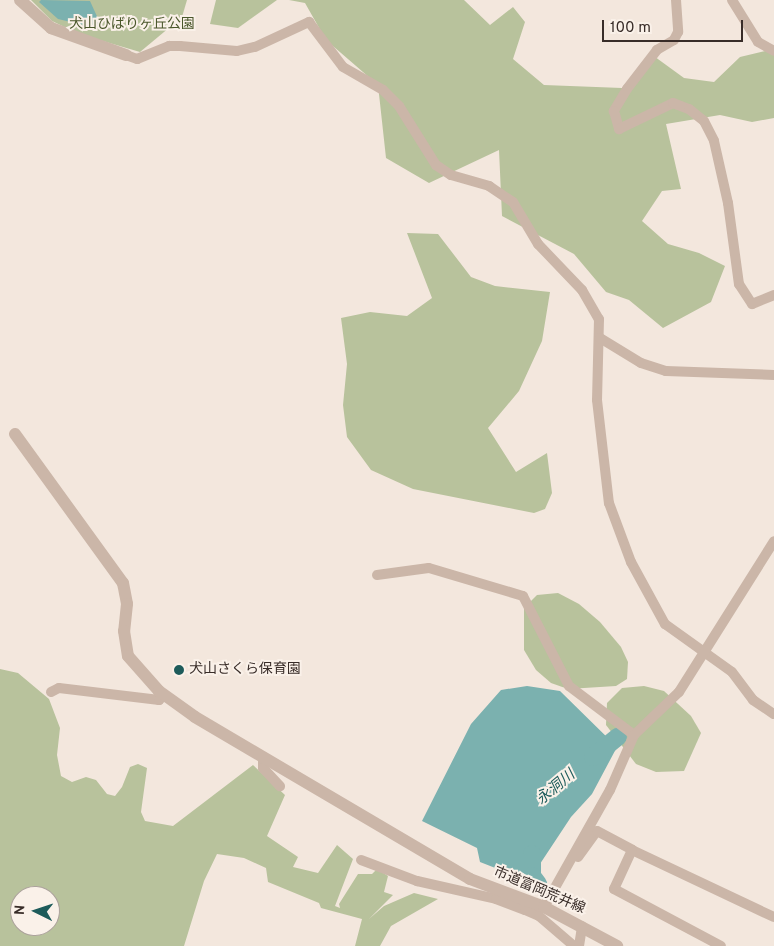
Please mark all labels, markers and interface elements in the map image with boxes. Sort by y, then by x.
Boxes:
scale bar [604,10,745,42]
park label: 犬山ひばりヶ丘公園 [69,17,195,33]
text: 100 m [610,19,651,38]
place label: 犬山さくら保育園 [189,662,301,678]
marker: 犬山さくら保育園 [173,664,185,676]
water label: 永洞川 [533,767,579,809]
street label: 市道富岡荒井線 [491,864,587,918]
north arrow [10,886,60,936]
text: N [12,904,29,916]

